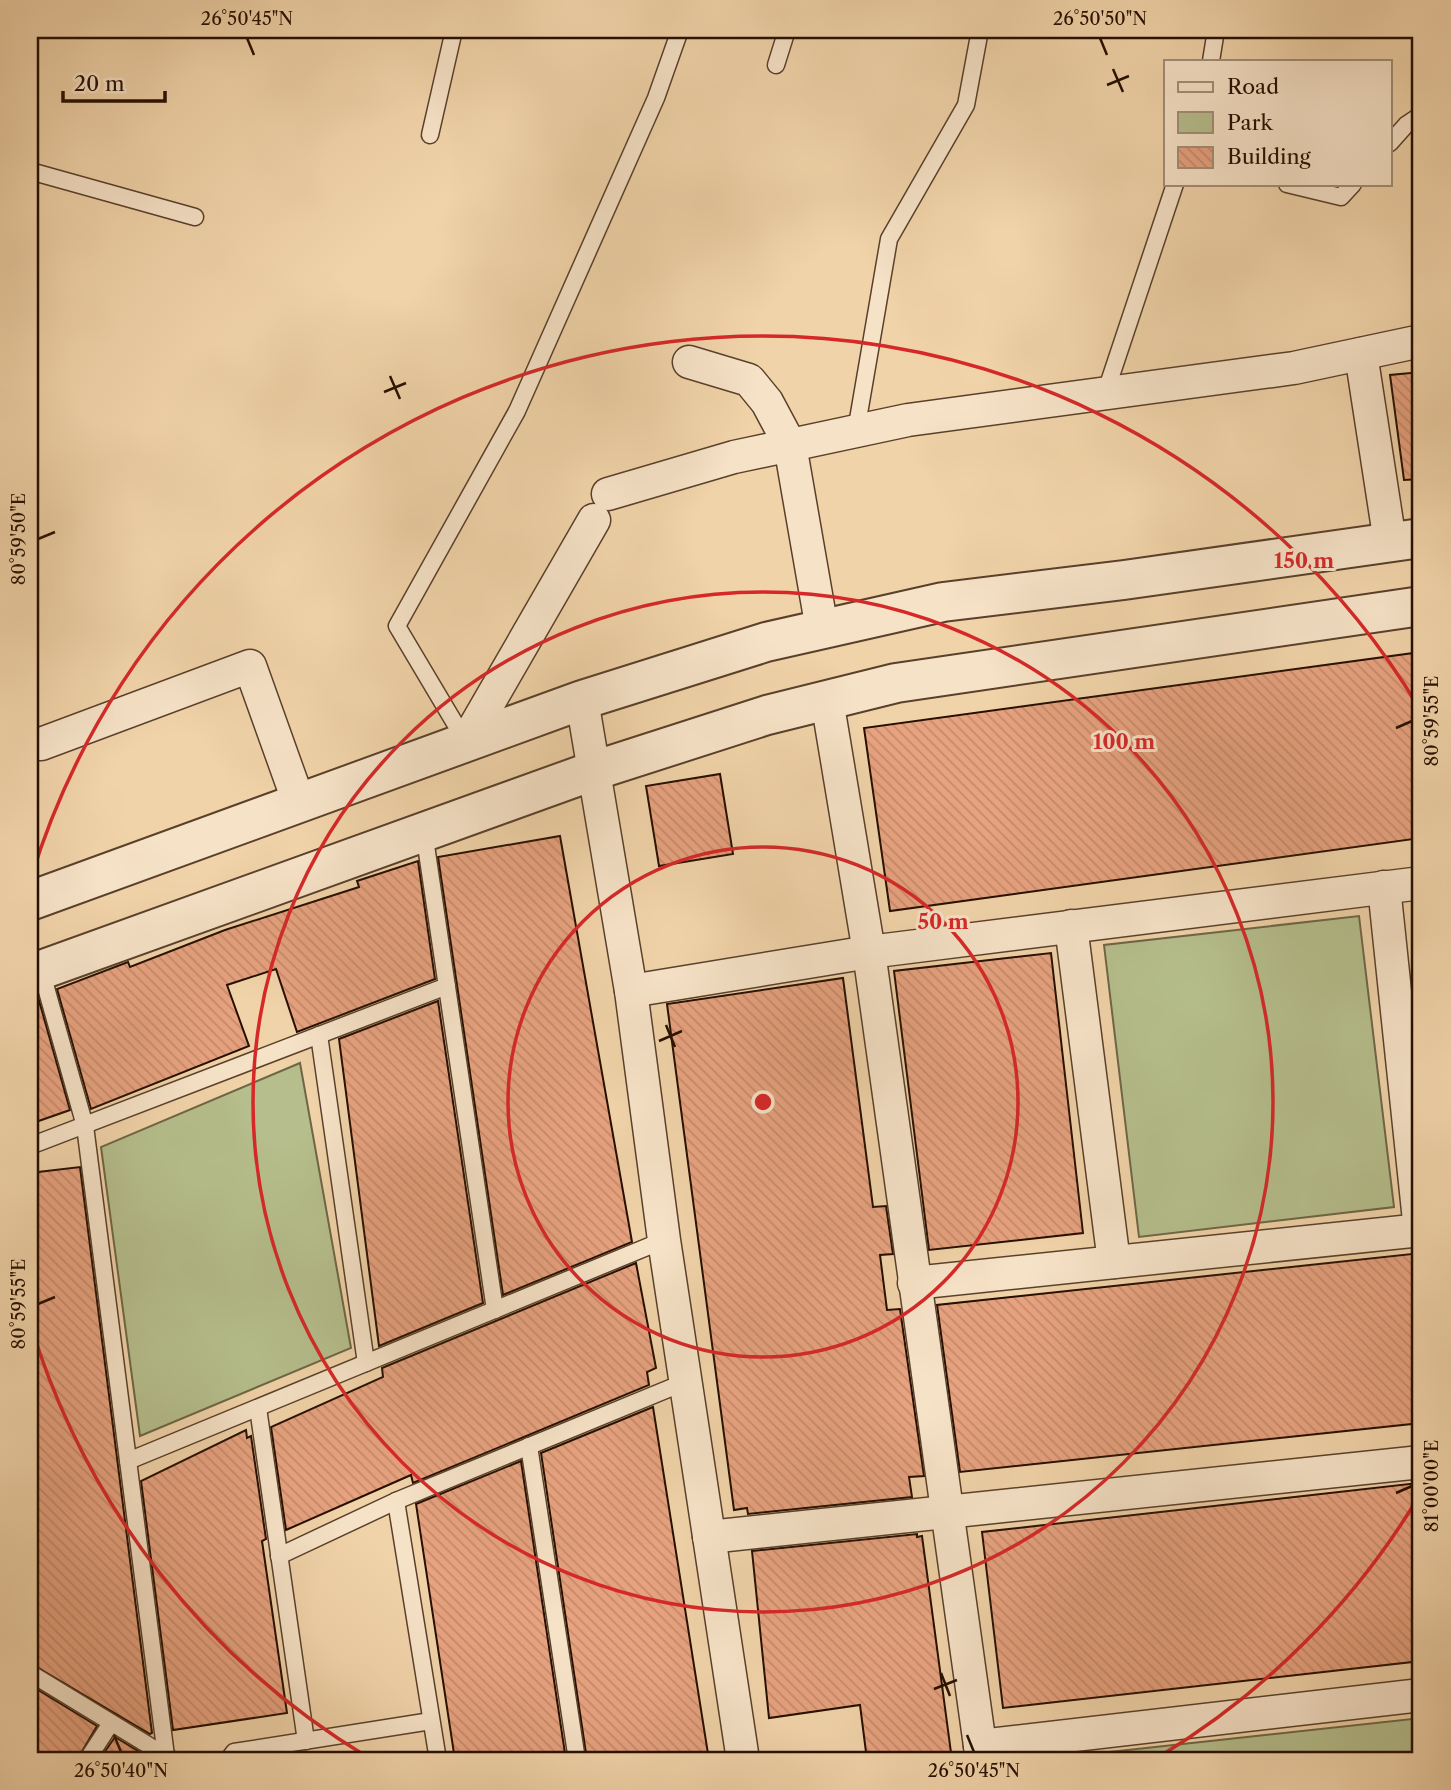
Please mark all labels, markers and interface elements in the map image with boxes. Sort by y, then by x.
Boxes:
text: 26°50'45"N [201,8,293,30]
text: 26°50'50"N [1053,8,1147,30]
scale bar [63,60,164,104]
legend [1164,60,1392,186]
text: 20 m [74,71,125,96]
text: Road [1227,74,1279,99]
text: Park [1227,110,1273,135]
text: Building [1227,144,1312,169]
text: 80°59'50"E [8,493,30,585]
text: 150 m [1274,548,1334,573]
text: 80°59'55"E [1421,676,1443,766]
text: 100 m [1093,729,1155,754]
text: 50 m [917,909,969,934]
centre of rings [751,1090,775,1114]
text: 80°59'55"E [8,1259,30,1349]
text: 81°00'00"E [1421,1440,1443,1532]
text: 26°50'40"N [74,1760,168,1782]
text: 26°50'45"N [928,1760,1020,1782]

